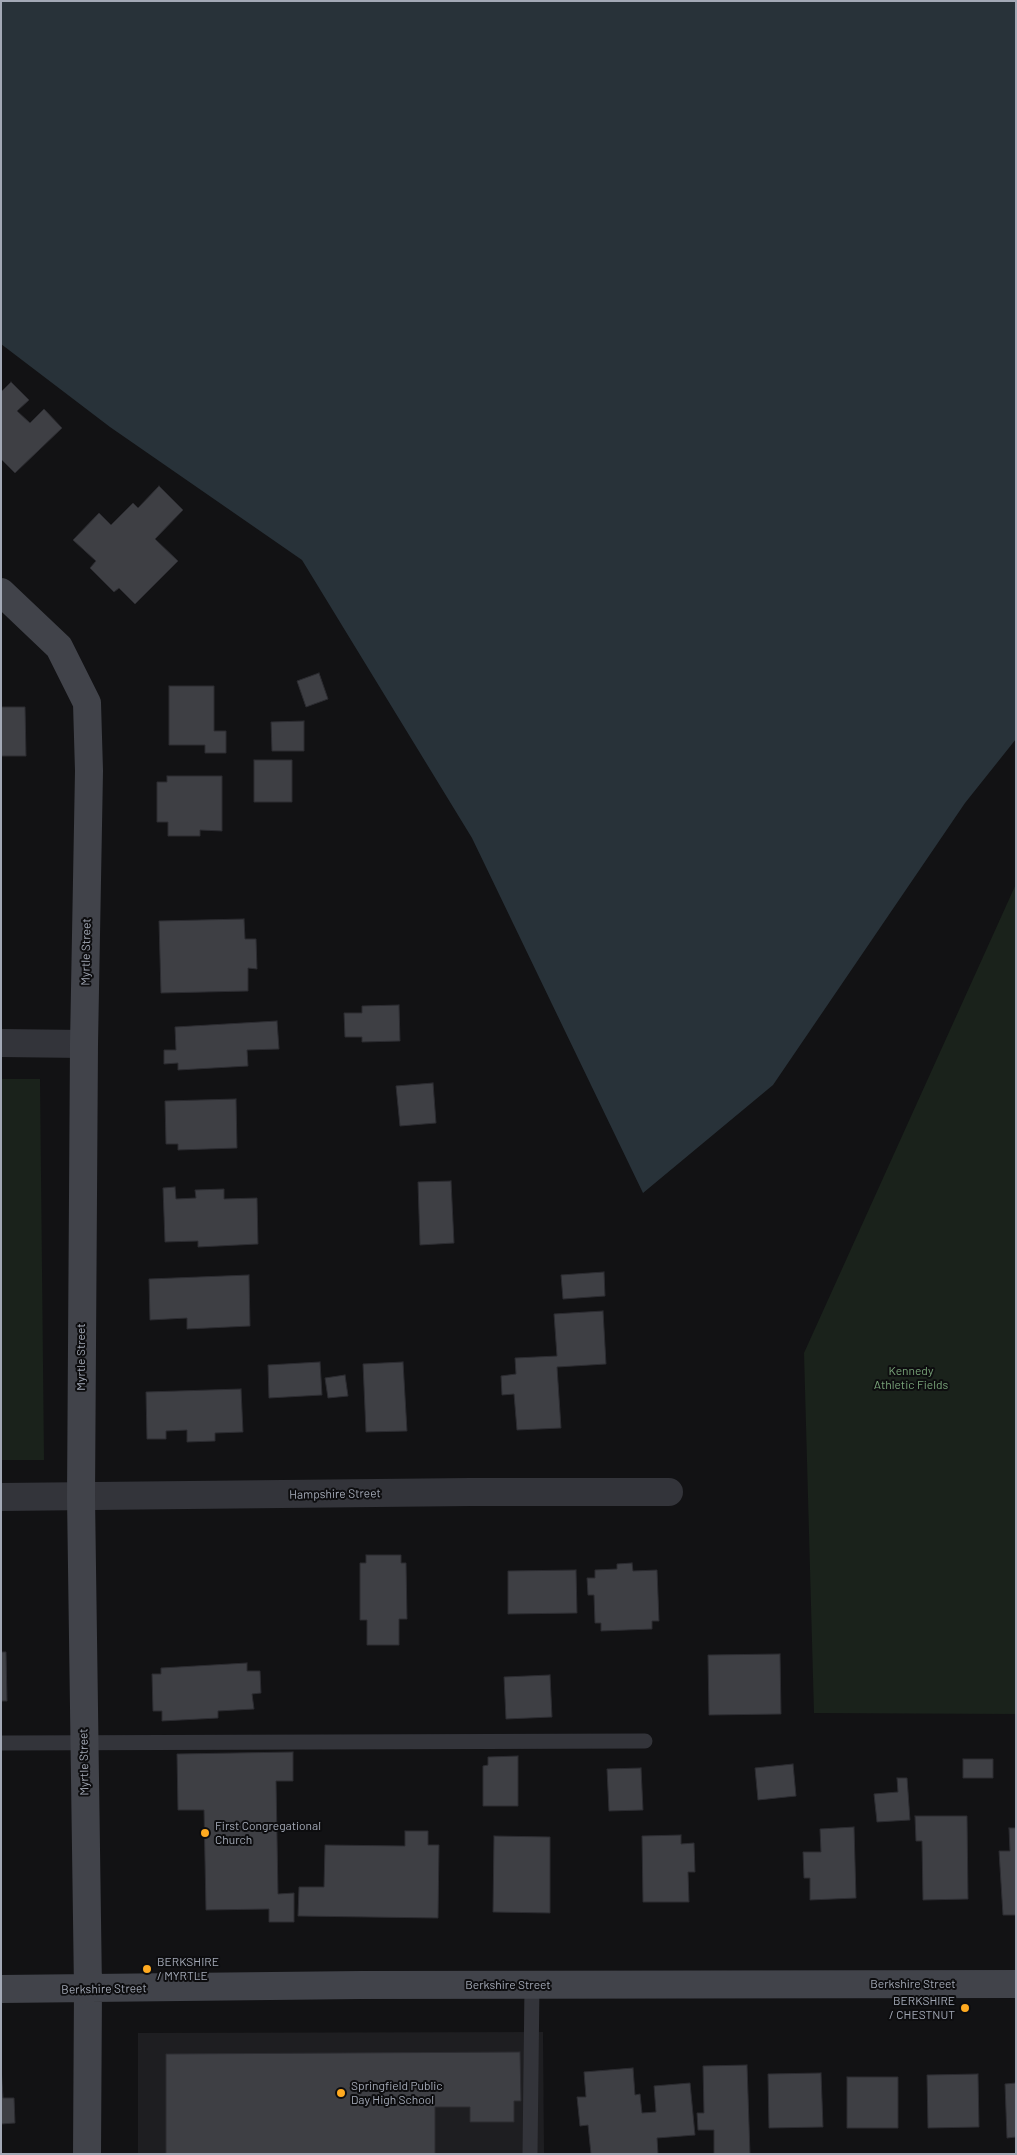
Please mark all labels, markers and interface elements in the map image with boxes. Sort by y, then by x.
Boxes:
street label: Myrtle Street [78,918,94,986]
street label: Myrtle Street [74,1323,88,1391]
park label: Kennedy Athletic Fields [874,1364,948,1392]
street label: Hampshire Street [289,1486,381,1502]
street label: Myrtle Street [76,1728,92,1796]
place label: First Congregational Church [215,1819,321,1847]
marker: First Congregational Church [199,1827,211,1839]
place label: BERKSHIRE / MYRTLE [157,1955,219,1983]
marker: BERKSHIRE / MYRTLE [141,1963,153,1975]
street label: Berkshire Street [870,1977,956,1991]
street label: Berkshire Street [465,1978,551,1992]
street label: Berkshire Street [61,1981,147,1997]
place label: BERKSHIRE / CHESTNUT [889,1994,955,2022]
marker: BERKSHIRE / CHESTNUT [959,2002,971,2014]
place label: Springfield Public Day High School [351,2079,443,2107]
marker: Springfield Public Day High School [335,2087,347,2099]

